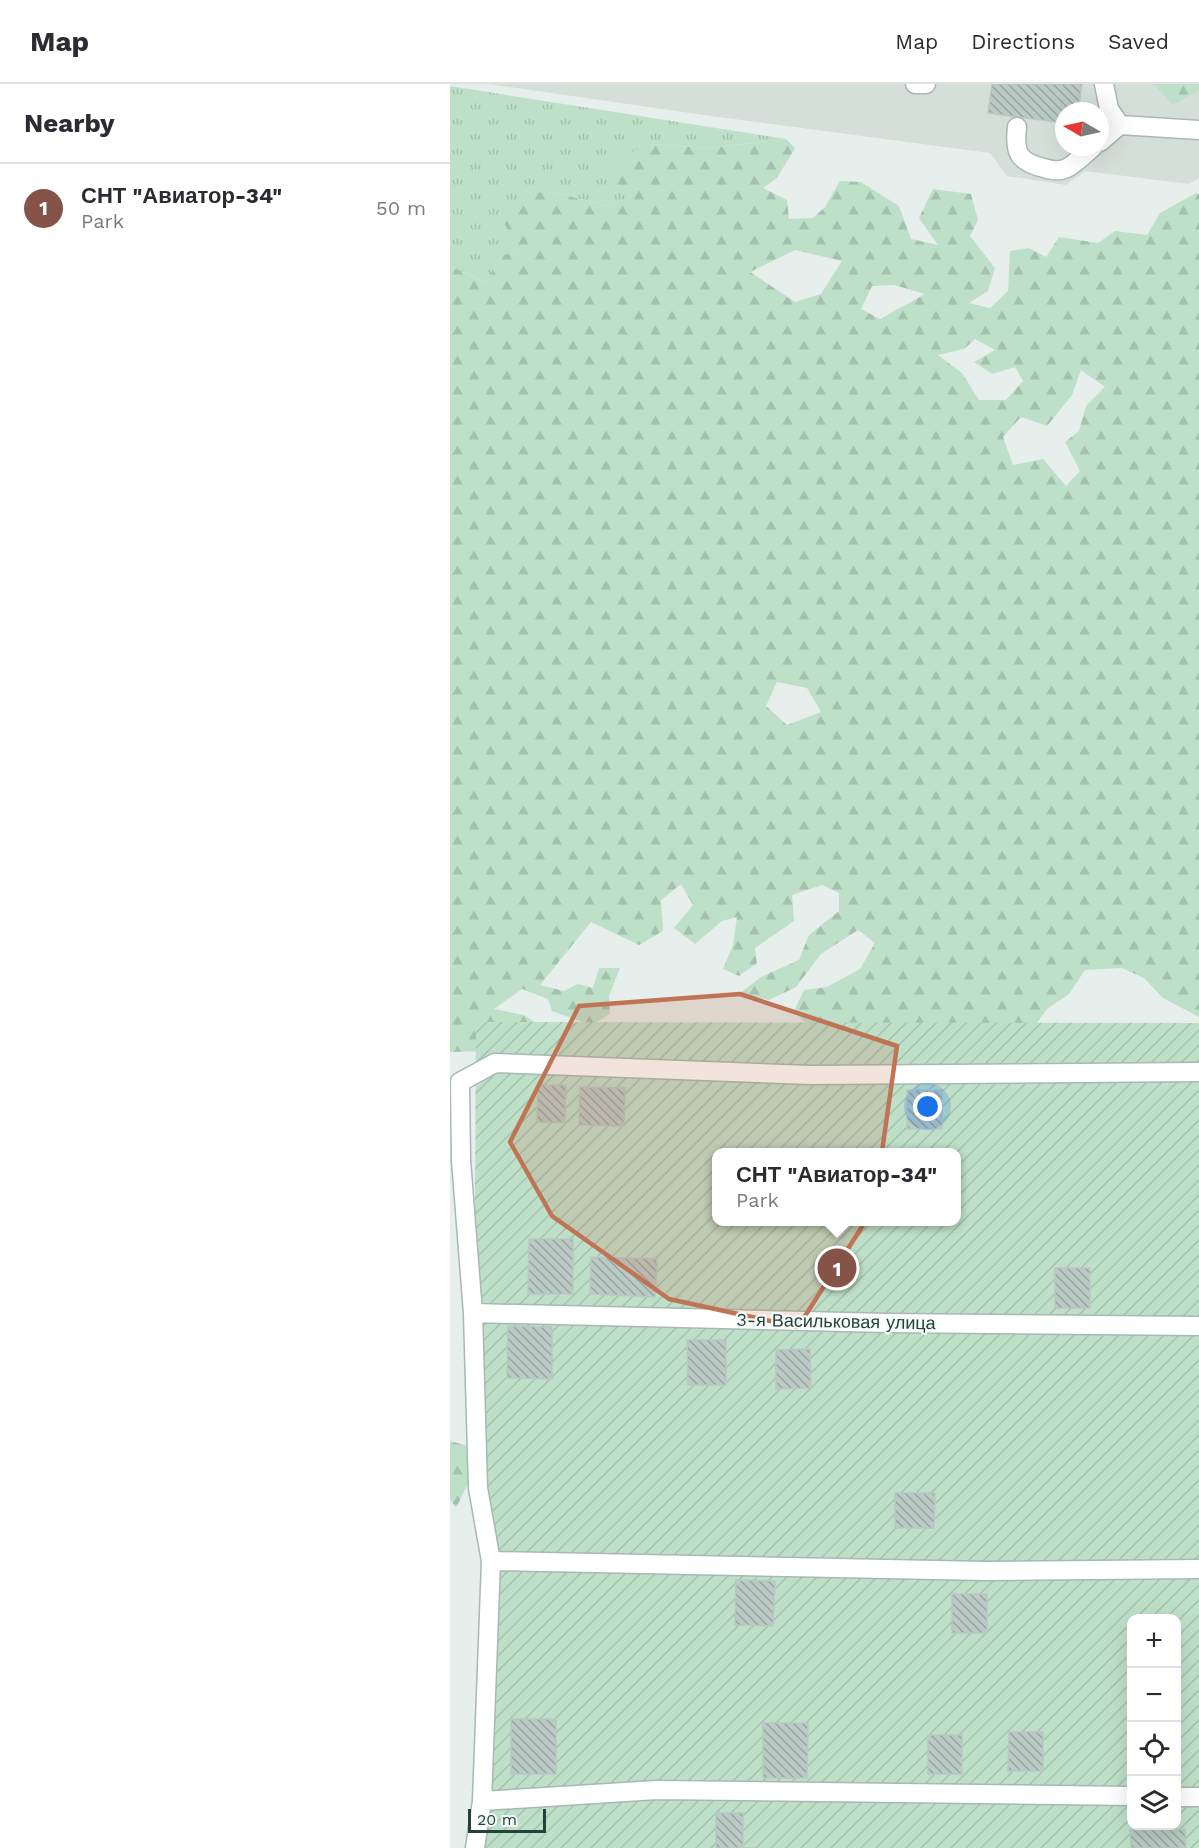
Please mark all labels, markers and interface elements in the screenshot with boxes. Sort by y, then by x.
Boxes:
text: Map [30,25,89,58]
text: Map [895,29,938,54]
text: Directions [971,29,1075,54]
text: Saved [1108,29,1169,54]
north arrow [1055,102,1109,156]
text: Nearby [24,108,115,138]
text: СНТ "Авиатор-34" [81,183,282,208]
text: 1 [39,196,48,220]
text: 50 m [376,196,426,220]
text: Park [81,209,124,233]
your location [913,1092,942,1121]
popup [712,1148,961,1226]
text: СНТ "Авиатор-34" [736,1162,937,1187]
text: Park [736,1188,779,1212]
pin: 1 [818,1246,856,1290]
street label: 3-я Васильковая улица [736,1309,937,1333]
map controls [1127,1614,1181,1830]
button: + [1127,1614,1181,1668]
button: − [1127,1668,1181,1722]
button: locate [1127,1722,1181,1776]
button: layers [1127,1776,1181,1830]
scale bar [468,1806,546,1834]
text: 20 m [477,1810,517,1829]

